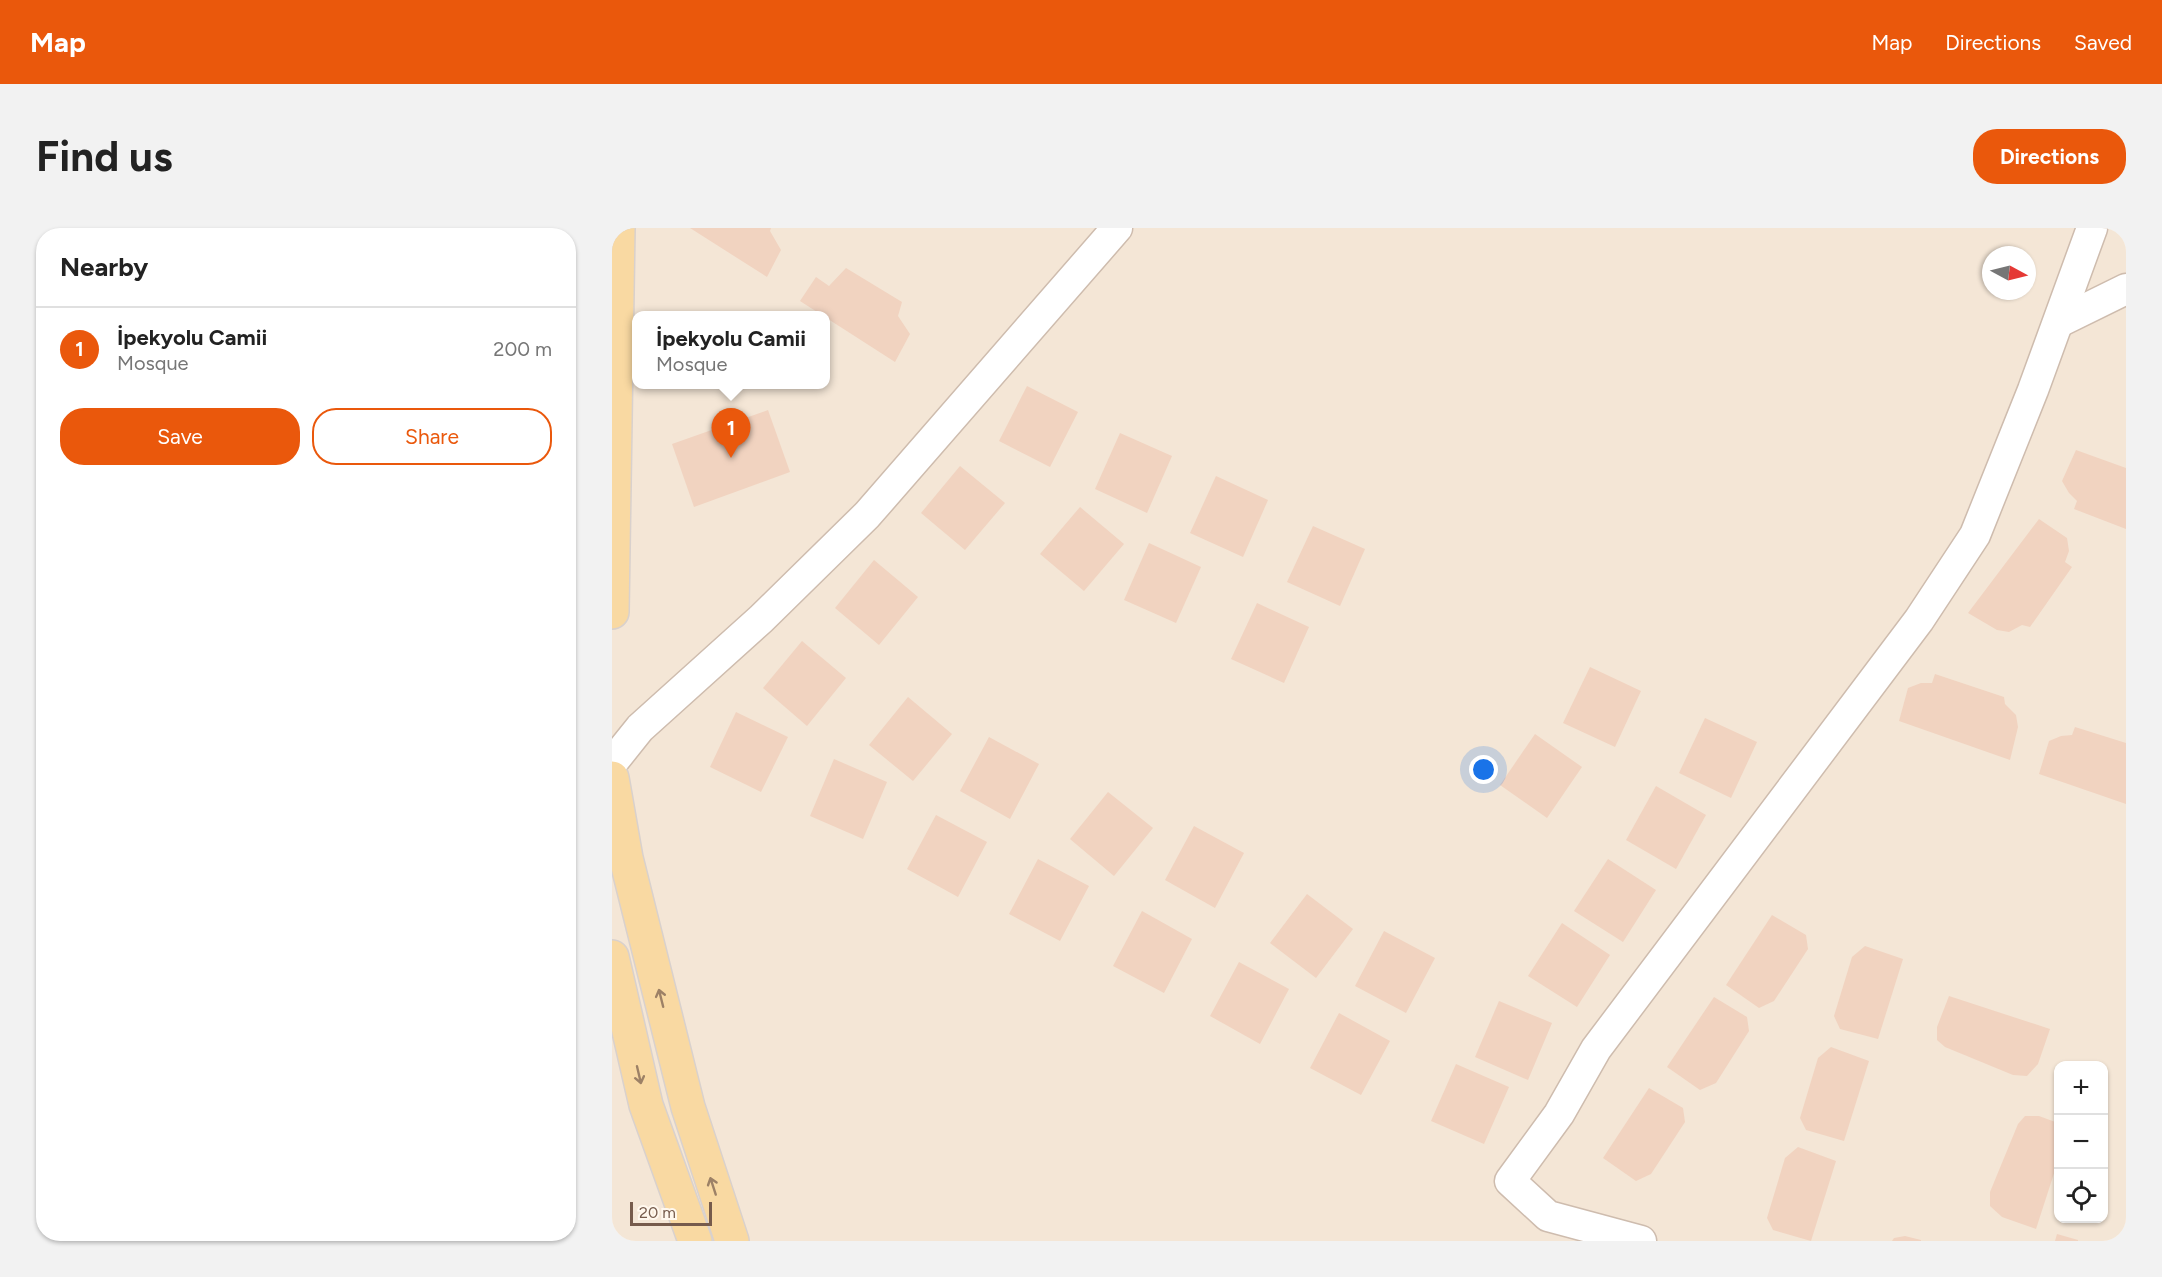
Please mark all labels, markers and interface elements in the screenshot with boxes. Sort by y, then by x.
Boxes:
text: Map [30,25,86,59]
text: Map [1871,30,1912,55]
text: Directions [1945,30,2041,55]
text: Saved [2074,30,2132,55]
button: Directions [1973,129,2126,184]
text: Find us [36,131,173,182]
north arrow [1982,246,2036,300]
text: Nearby [60,251,148,283]
popup [632,311,830,389]
text: İpekyolu Camii [117,324,267,351]
text: İpekyolu Camii [656,325,806,352]
text: 1 [75,337,84,361]
text: 200 m [493,337,552,361]
text: Mosque [117,351,188,375]
text: Mosque [656,352,727,376]
button: Save [60,408,300,465]
button: Share [312,408,552,465]
pin: 1 [712,408,750,458]
your location [1469,755,1498,784]
one-way arrow [654,989,666,1008]
map controls [2054,1061,2108,1223]
button: + [2054,1061,2108,1115]
one-way arrow [634,1065,645,1085]
button: − [2054,1115,2108,1169]
button: locate [2054,1169,2108,1223]
one-way arrow [707,1177,718,1196]
scale bar [630,1199,712,1226]
text: 20 m [639,1203,676,1222]

